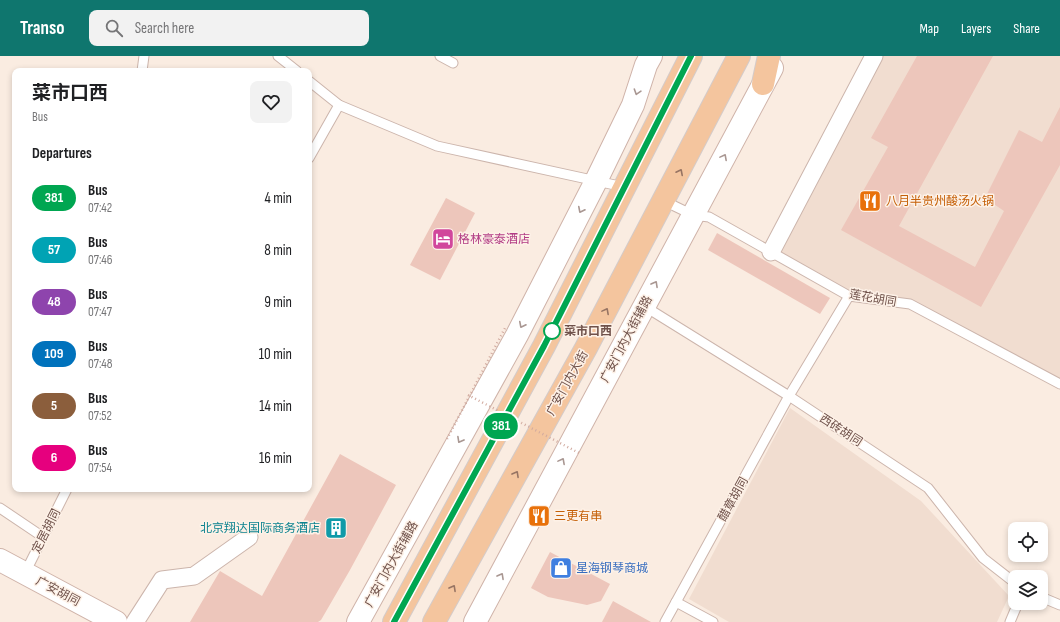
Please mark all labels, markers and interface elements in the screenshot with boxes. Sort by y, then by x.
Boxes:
search box [89,10,369,46]
text: Transo [20,17,65,40]
icon: search [103,17,125,39]
text: Search here [135,19,194,38]
text: Map [919,20,939,37]
text: Layers [961,20,991,37]
text: Share [1013,20,1040,37]
button: heart [250,81,292,123]
text: 菜市口西 [32,82,108,105]
one-way arrow [633,89,642,96]
text: Bus [32,109,48,125]
text: Departures [32,144,92,163]
one-way arrow [719,154,726,162]
one-way arrow [675,168,683,176]
text: Bus [88,181,107,200]
restaurant icon: 八月半贵州酸汤火锅 [857,188,883,214]
text: 381 [45,189,63,206]
text: 4 min [265,189,292,208]
place label: 八月半贵州酸汤火锅 [886,194,994,209]
text: 07:42 [88,200,112,216]
one-way arrow [579,205,586,213]
hotel icon: 格林豪泰酒店 [430,226,456,252]
place label: 格林豪泰酒店 [458,232,530,247]
text: Bus [88,233,107,252]
text: 57 [48,241,60,258]
text: 8 min [264,241,292,260]
text: 07:46 [88,252,112,268]
one-way arrow [651,281,658,288]
text: Bus [88,285,107,304]
street label: 莲花胡同 [848,287,898,310]
text: 48 [47,293,61,310]
text: 9 min [264,293,292,312]
street label: 广安门内大街辅路 [597,293,656,385]
text: 07:47 [88,304,112,320]
one-way arrow [601,308,608,315]
one-way arrow [519,321,527,329]
marker: 菜市口西 [543,322,561,340]
place label: 菜市口西 [564,324,612,339]
text: Bus [88,337,107,356]
text: 109 [45,345,63,362]
text: 10 min [259,345,292,364]
street label: 广安门内大街 [543,348,591,418]
text: 07:48 [88,356,113,372]
text: Bus [88,389,107,408]
text: 5 [51,397,57,414]
text: 14 min [259,397,292,416]
text: 07:52 [88,408,112,424]
street label: 西砖胡同 [817,411,865,450]
line badge: 381 [478,413,524,439]
text: 381 [492,417,510,434]
one-way arrow [458,436,465,443]
text: Bus [88,441,107,460]
text: 6 [51,449,57,466]
text: 16 min [259,449,292,468]
one-way arrow [557,458,564,465]
text: 07:54 [88,460,112,476]
one-way arrow [512,471,519,478]
street label: 醋章胡同 [715,475,752,524]
restaurant icon: 三更有串 [526,503,552,529]
street label: 定居胡同 [29,506,64,556]
place label: 三更有串 [554,509,602,524]
building icon: 北京翔达国际商务酒店 [323,515,349,541]
street label: 广安门内大街辅路 [362,519,421,610]
place label: 北京翔达国际商务酒店 [200,521,320,536]
map controls [1008,522,1048,610]
button: locate [1008,522,1048,562]
shop icon: 星海钢琴商城 [548,555,574,581]
place label: 星海钢琴商城 [576,561,648,576]
button: layers [1008,570,1048,610]
one-way arrow [496,572,503,580]
street label: 广安胡同 [33,574,82,609]
one-way arrow [449,585,456,592]

